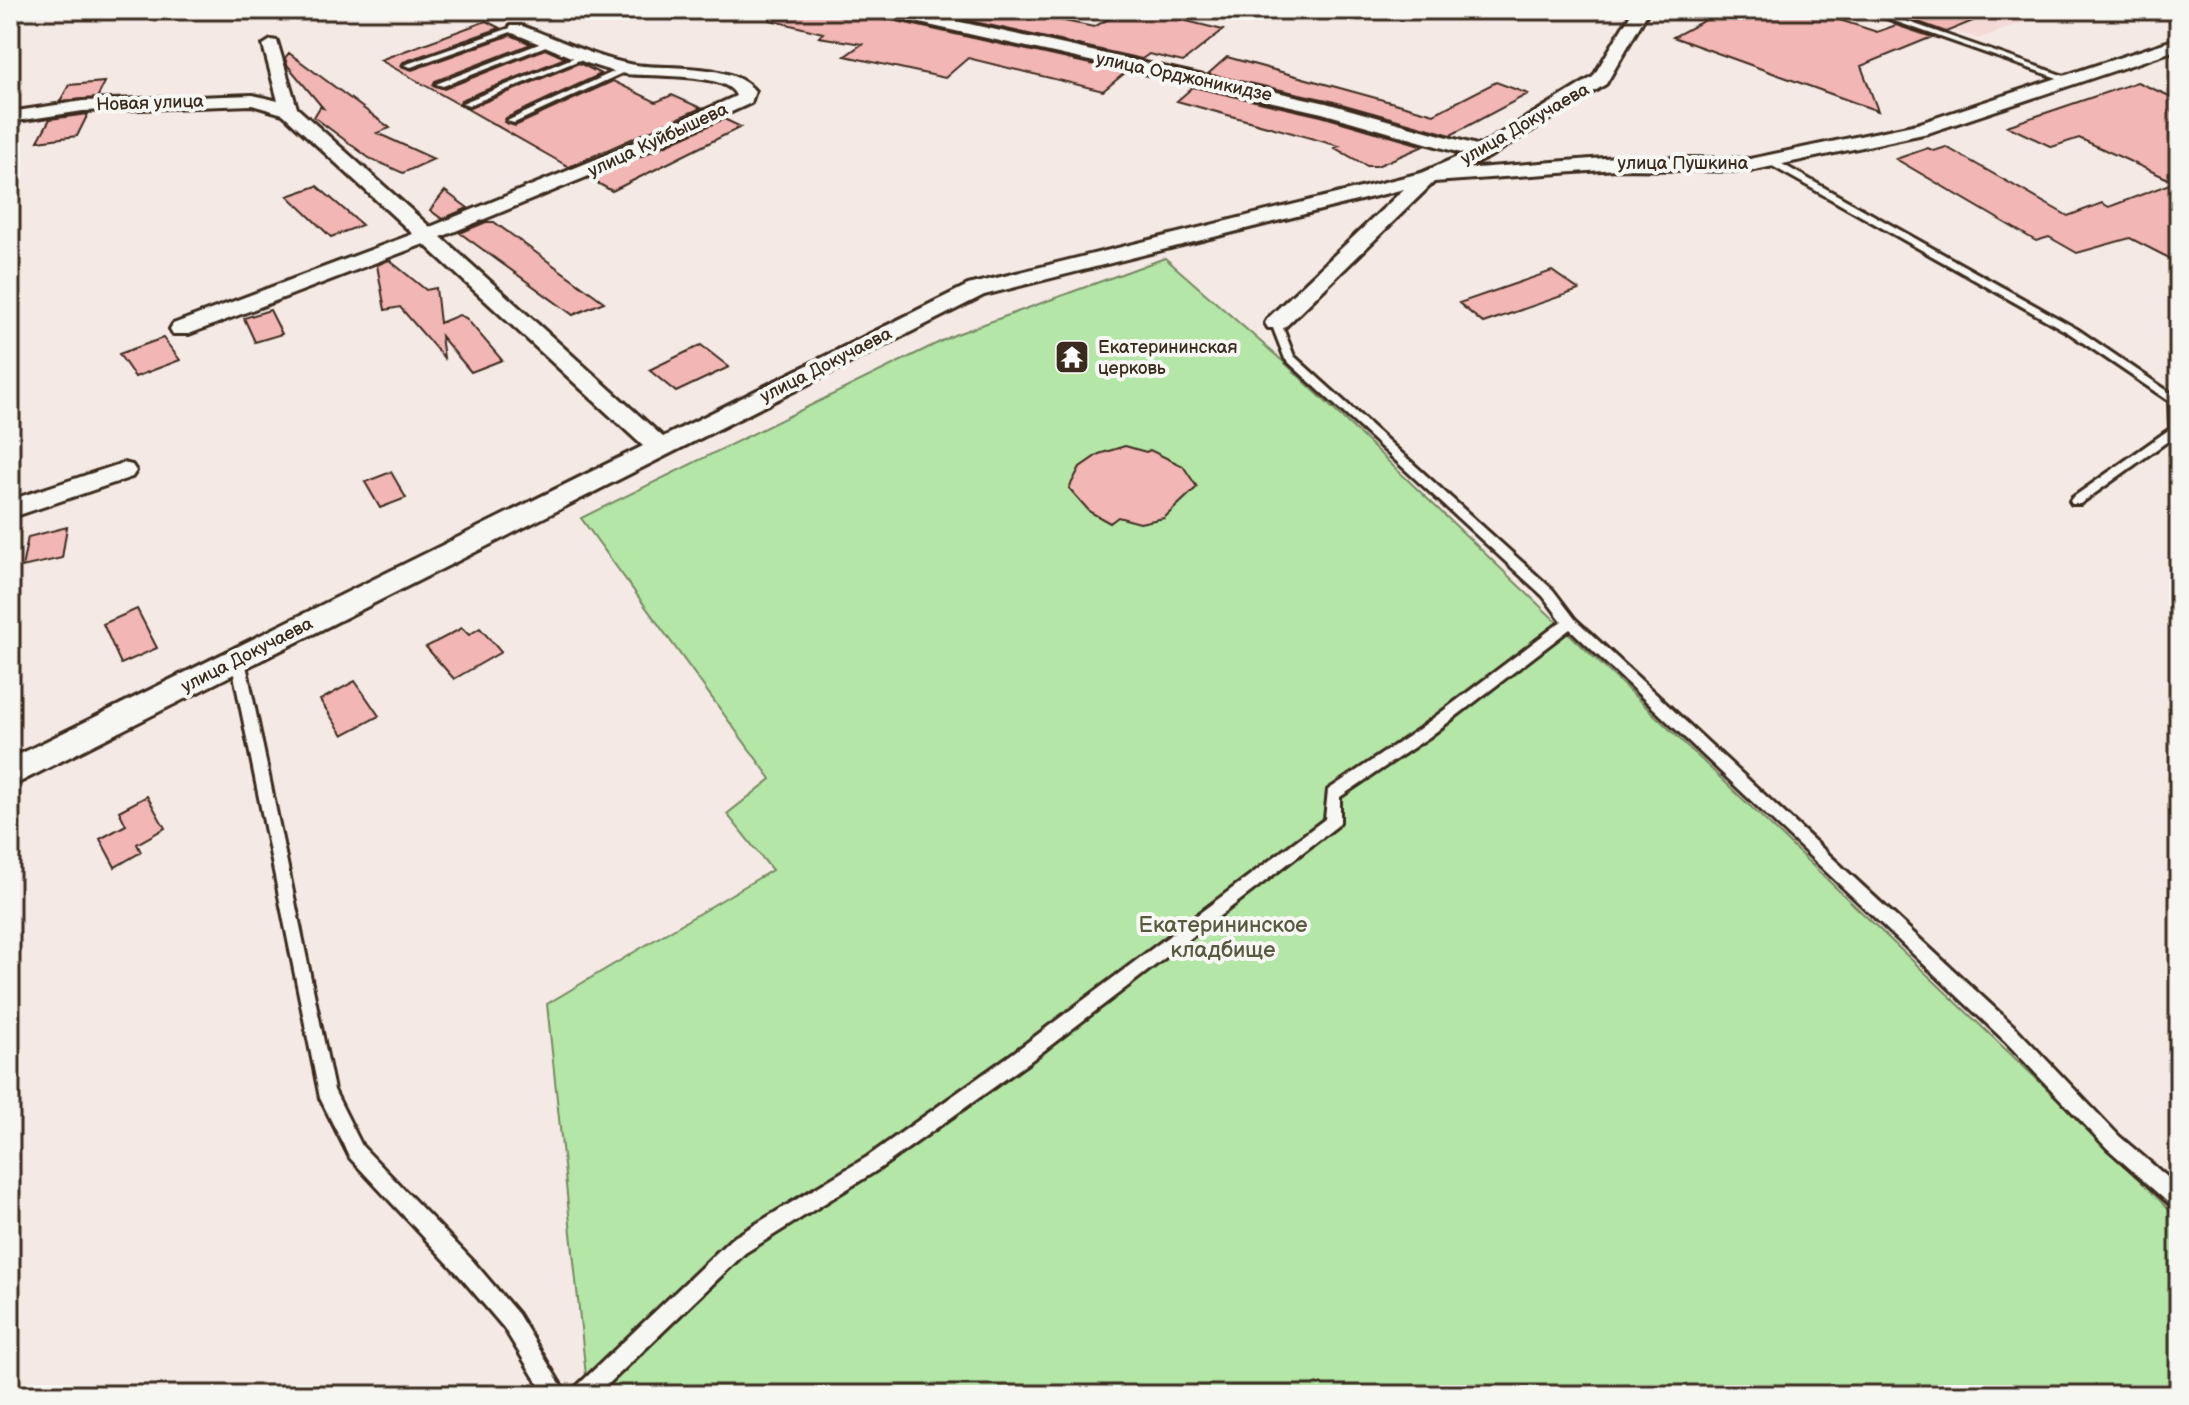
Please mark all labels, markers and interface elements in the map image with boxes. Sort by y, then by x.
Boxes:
street label: улица Орджоникидзе [1094,48,1274,106]
street label: улица Докучаева [1457,79,1593,169]
street label: Новая улица [96,91,204,115]
street label: улица Куйбышева [585,98,731,182]
street label: улица Пушкина [1618,153,1749,174]
street label: улица Докучаева [757,323,896,407]
place label: Екатерининская церковь [1098,337,1237,379]
temple icon: Екатерининская церковь [1053,338,1091,376]
street label: улица Докучаева [178,613,317,697]
park label: Екатерининское кладбище [1139,912,1307,964]

